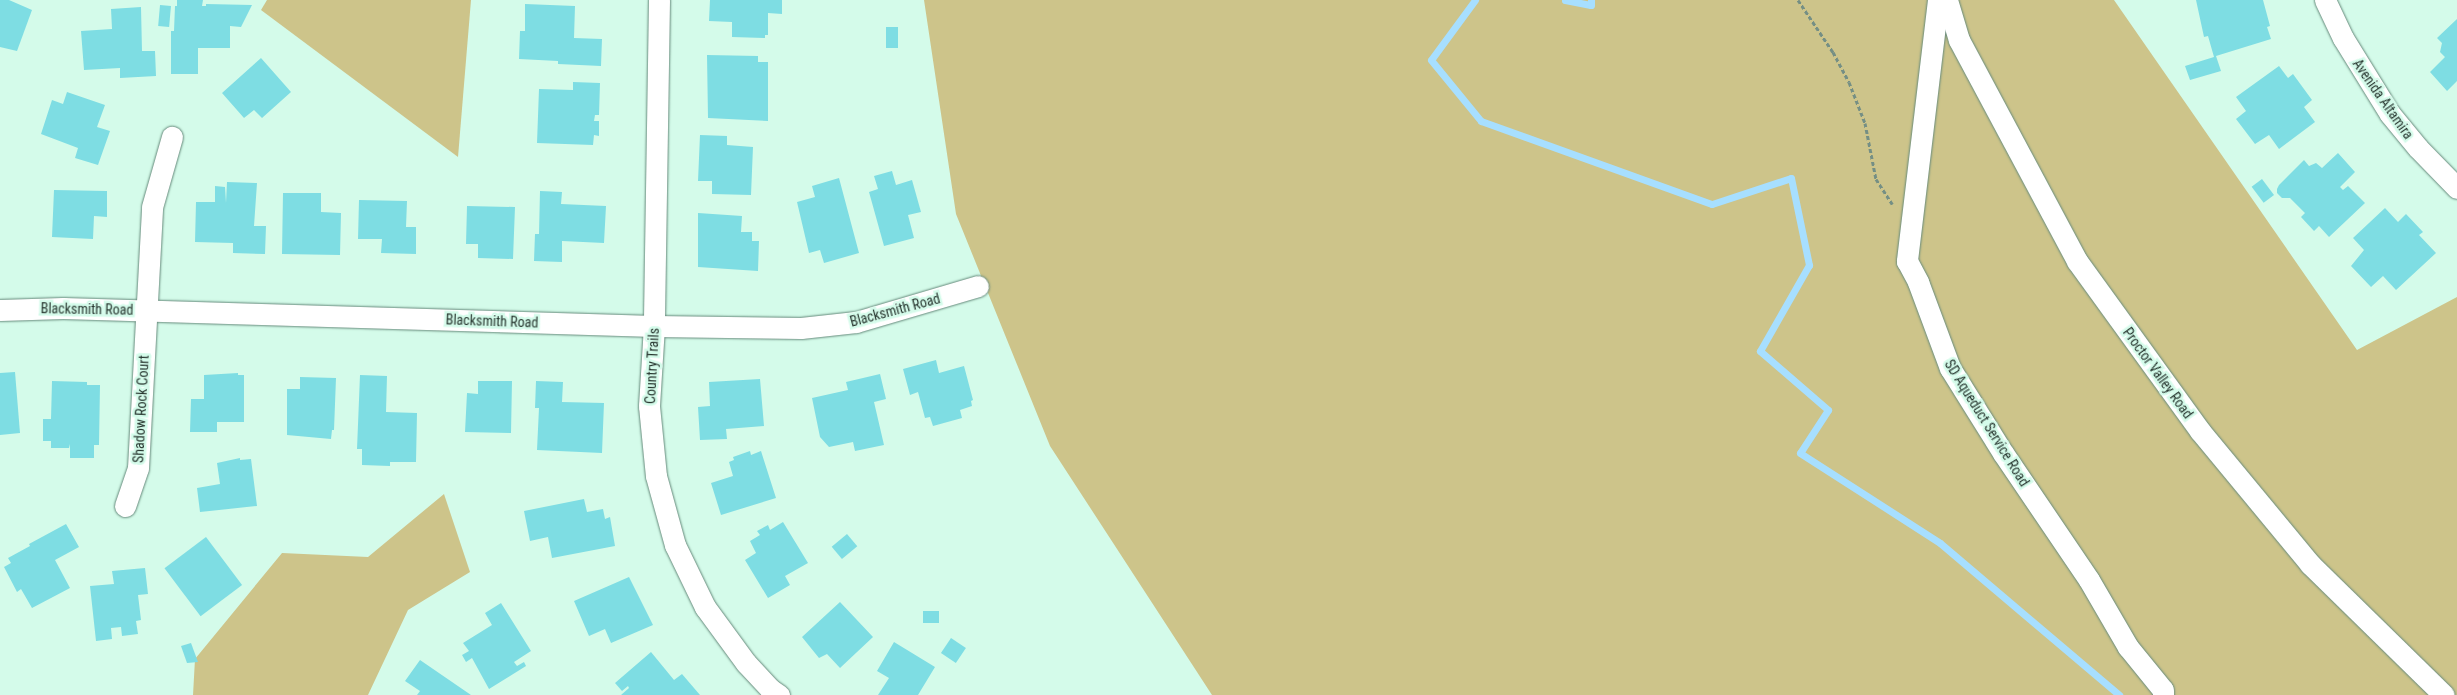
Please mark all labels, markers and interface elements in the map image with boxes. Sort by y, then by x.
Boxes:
street label: Avenida Altamira [2349,56,2417,142]
street label: Blacksmith Road [848,290,942,330]
street label: Blacksmith Road [41,300,133,318]
street label: Blacksmith Road [445,311,539,331]
street label: Proctor Valley Road [2119,324,2197,422]
street label: Country Trails [642,327,662,405]
street label: Shadow Rock Court [130,355,152,463]
street label: SD Aqueduct Service Road [1941,357,2033,489]

